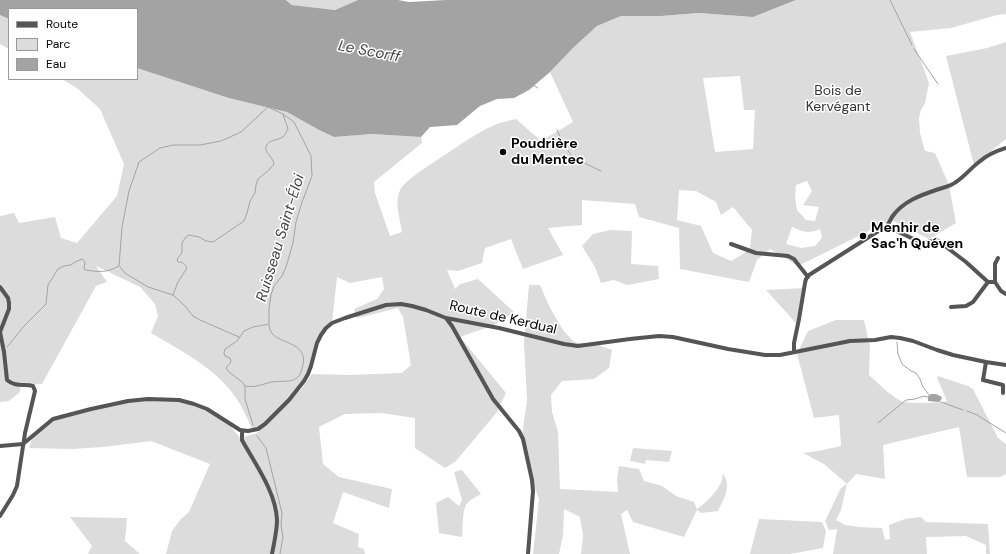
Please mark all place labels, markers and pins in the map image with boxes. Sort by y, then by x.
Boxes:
place label: Poudrière du Mentec [511,136,584,168]
marker: Poudrière du Mentec [498,147,508,157]
place label: Menhir de Sac'h Quéven [871,220,963,252]
marker: Menhir de Sac'h Quéven [858,231,868,241]

